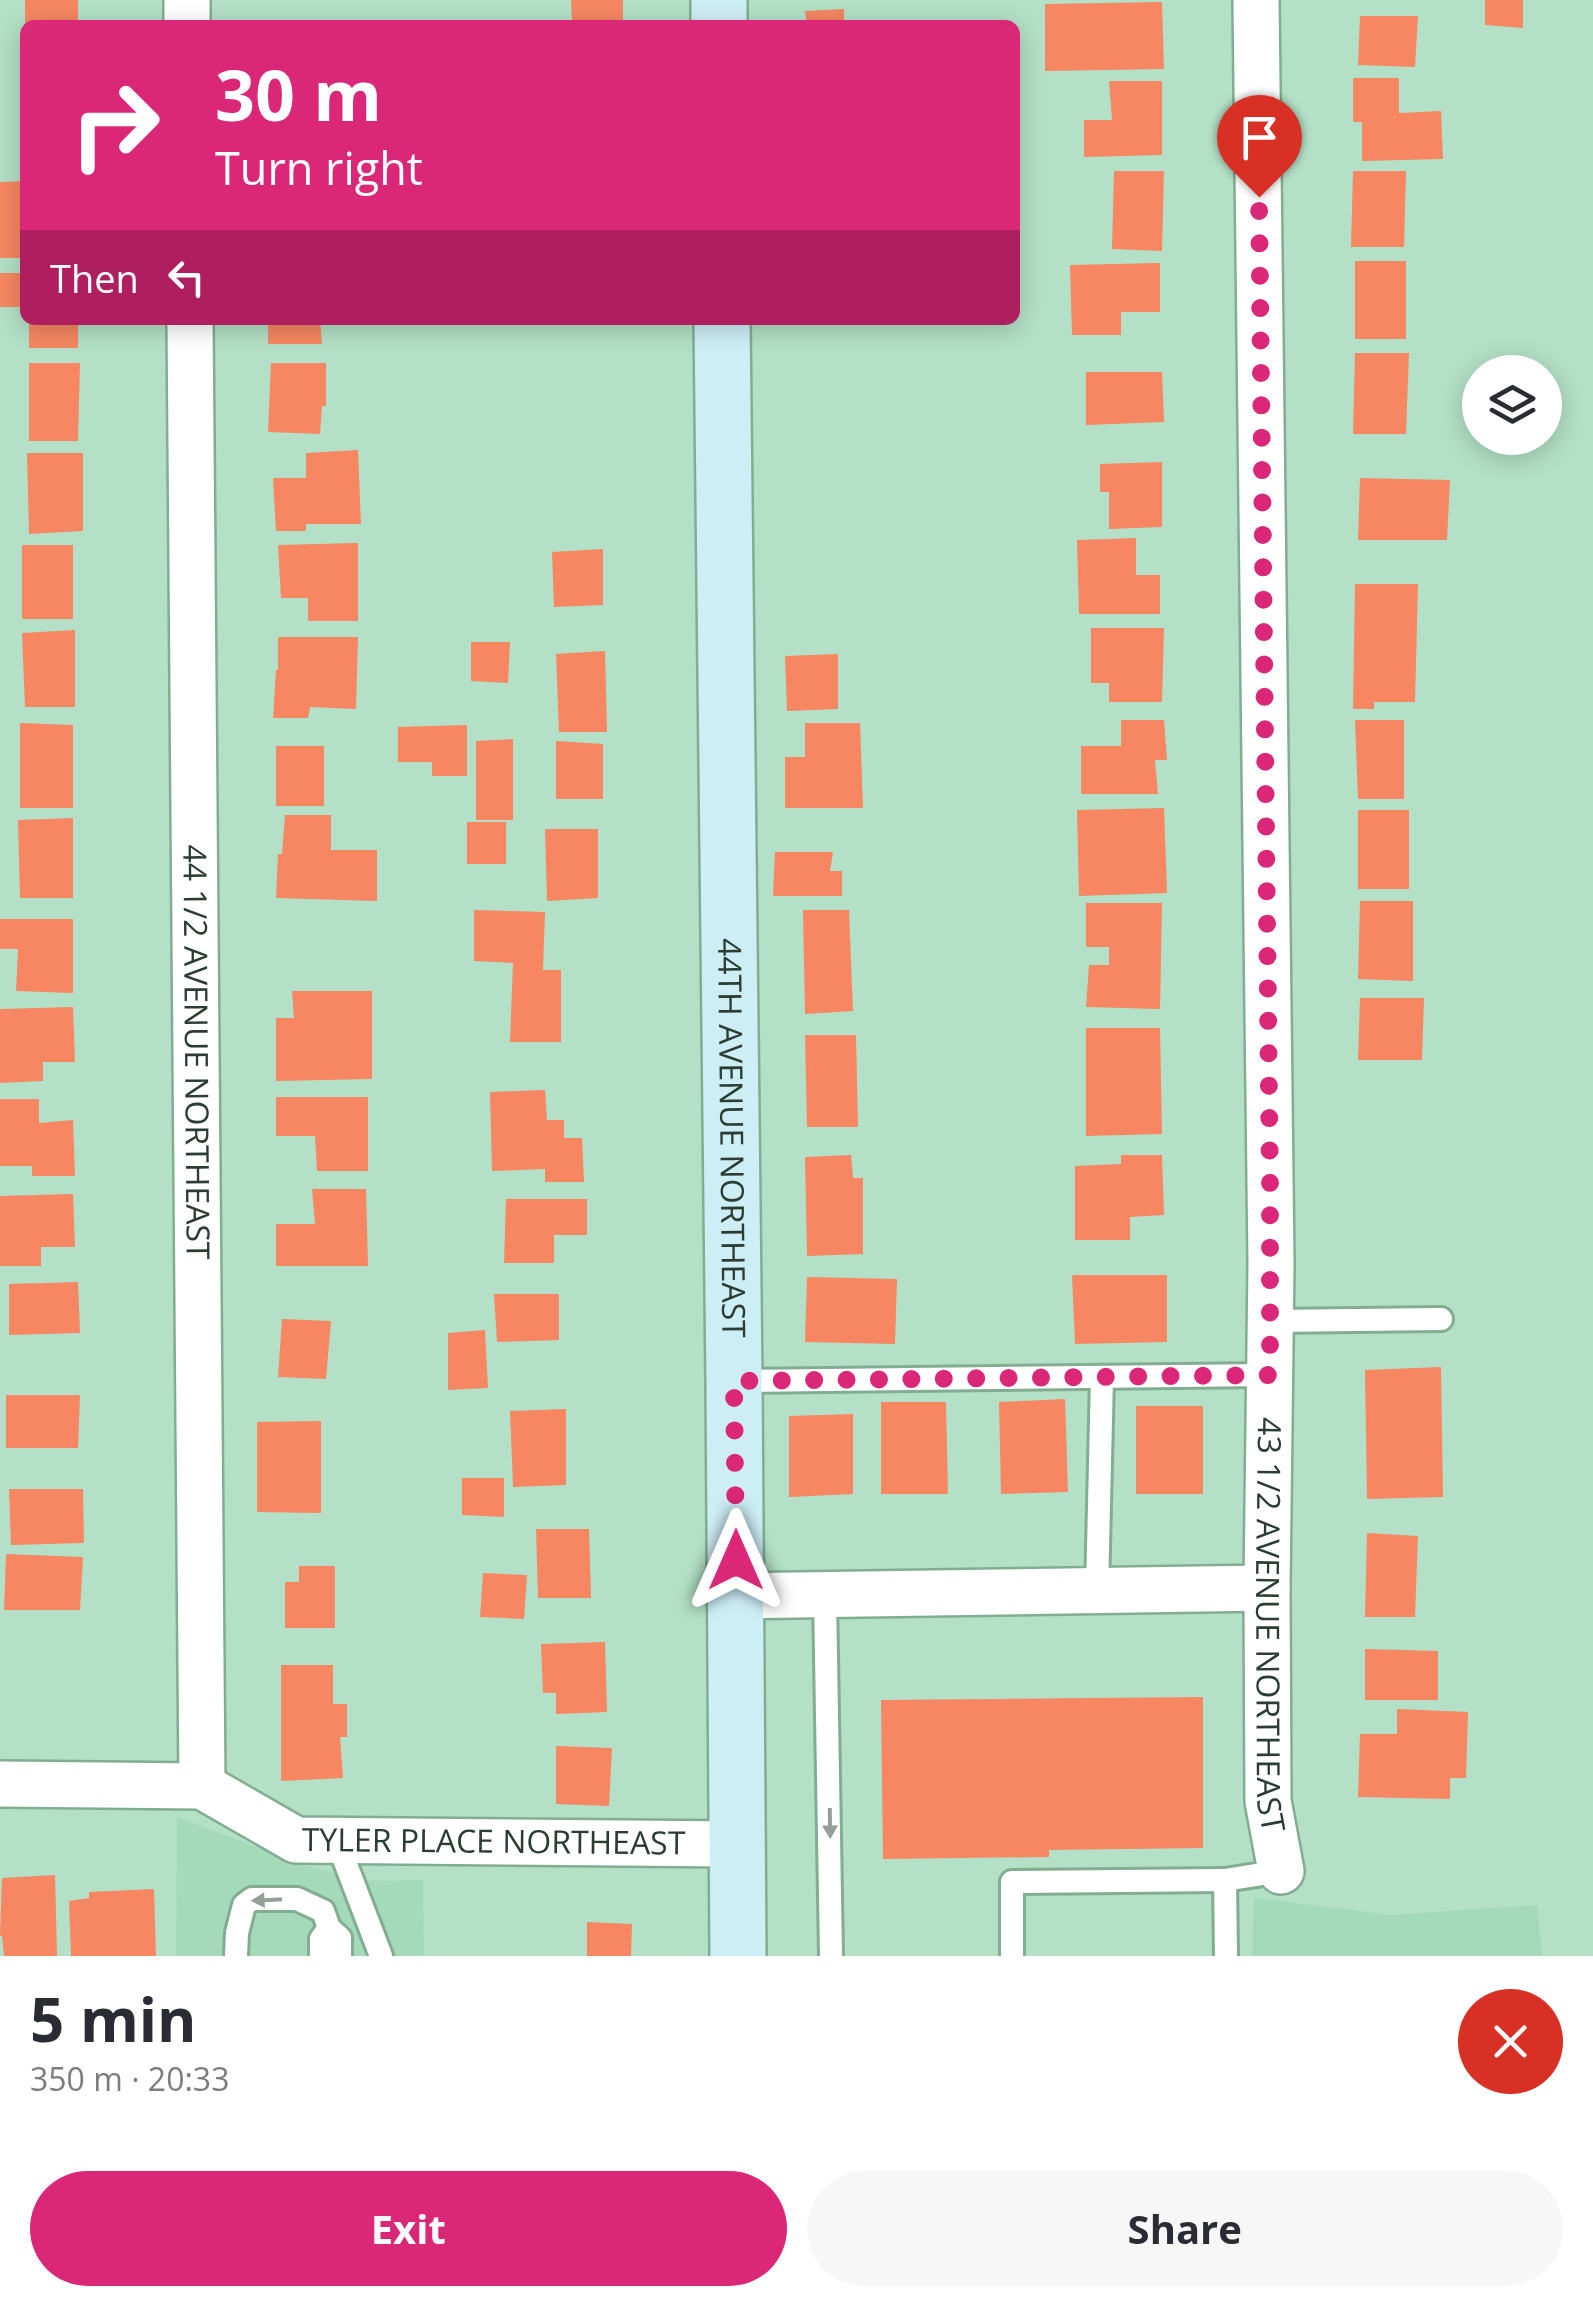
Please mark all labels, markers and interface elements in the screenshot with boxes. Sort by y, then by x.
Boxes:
text: 30 m [215,46,382,142]
icon: right [50,60,180,190]
pin [1217,95,1302,198]
icon: arrive [1232,110,1287,165]
text: Turn right [215,137,423,198]
icon: left [159,250,214,305]
text: Then [50,252,139,304]
map controls [1462,355,1562,455]
button: layers [1462,355,1562,455]
street label: 44 1/2 AVENUE NORTHEAST [174,844,221,1260]
street label: 44TH AVENUE NORTHEAST [709,938,757,1338]
street label: 43 1/2 AVENUE NORTHEAST [1247,1417,1296,1836]
position arrow [684,1508,788,1612]
one-way arrow [822,1807,838,1839]
street label: TYLER PLACE NORTHEAST [302,1817,686,1864]
one-way arrow [251,1892,282,1908]
text: 5 min [30,1978,197,2060]
button: close [1458,1989,1563,2094]
text: 350 m · 20:33 [30,2057,229,2100]
button: Exit [30,2171,787,2286]
button: Share [807,2171,1563,2286]

